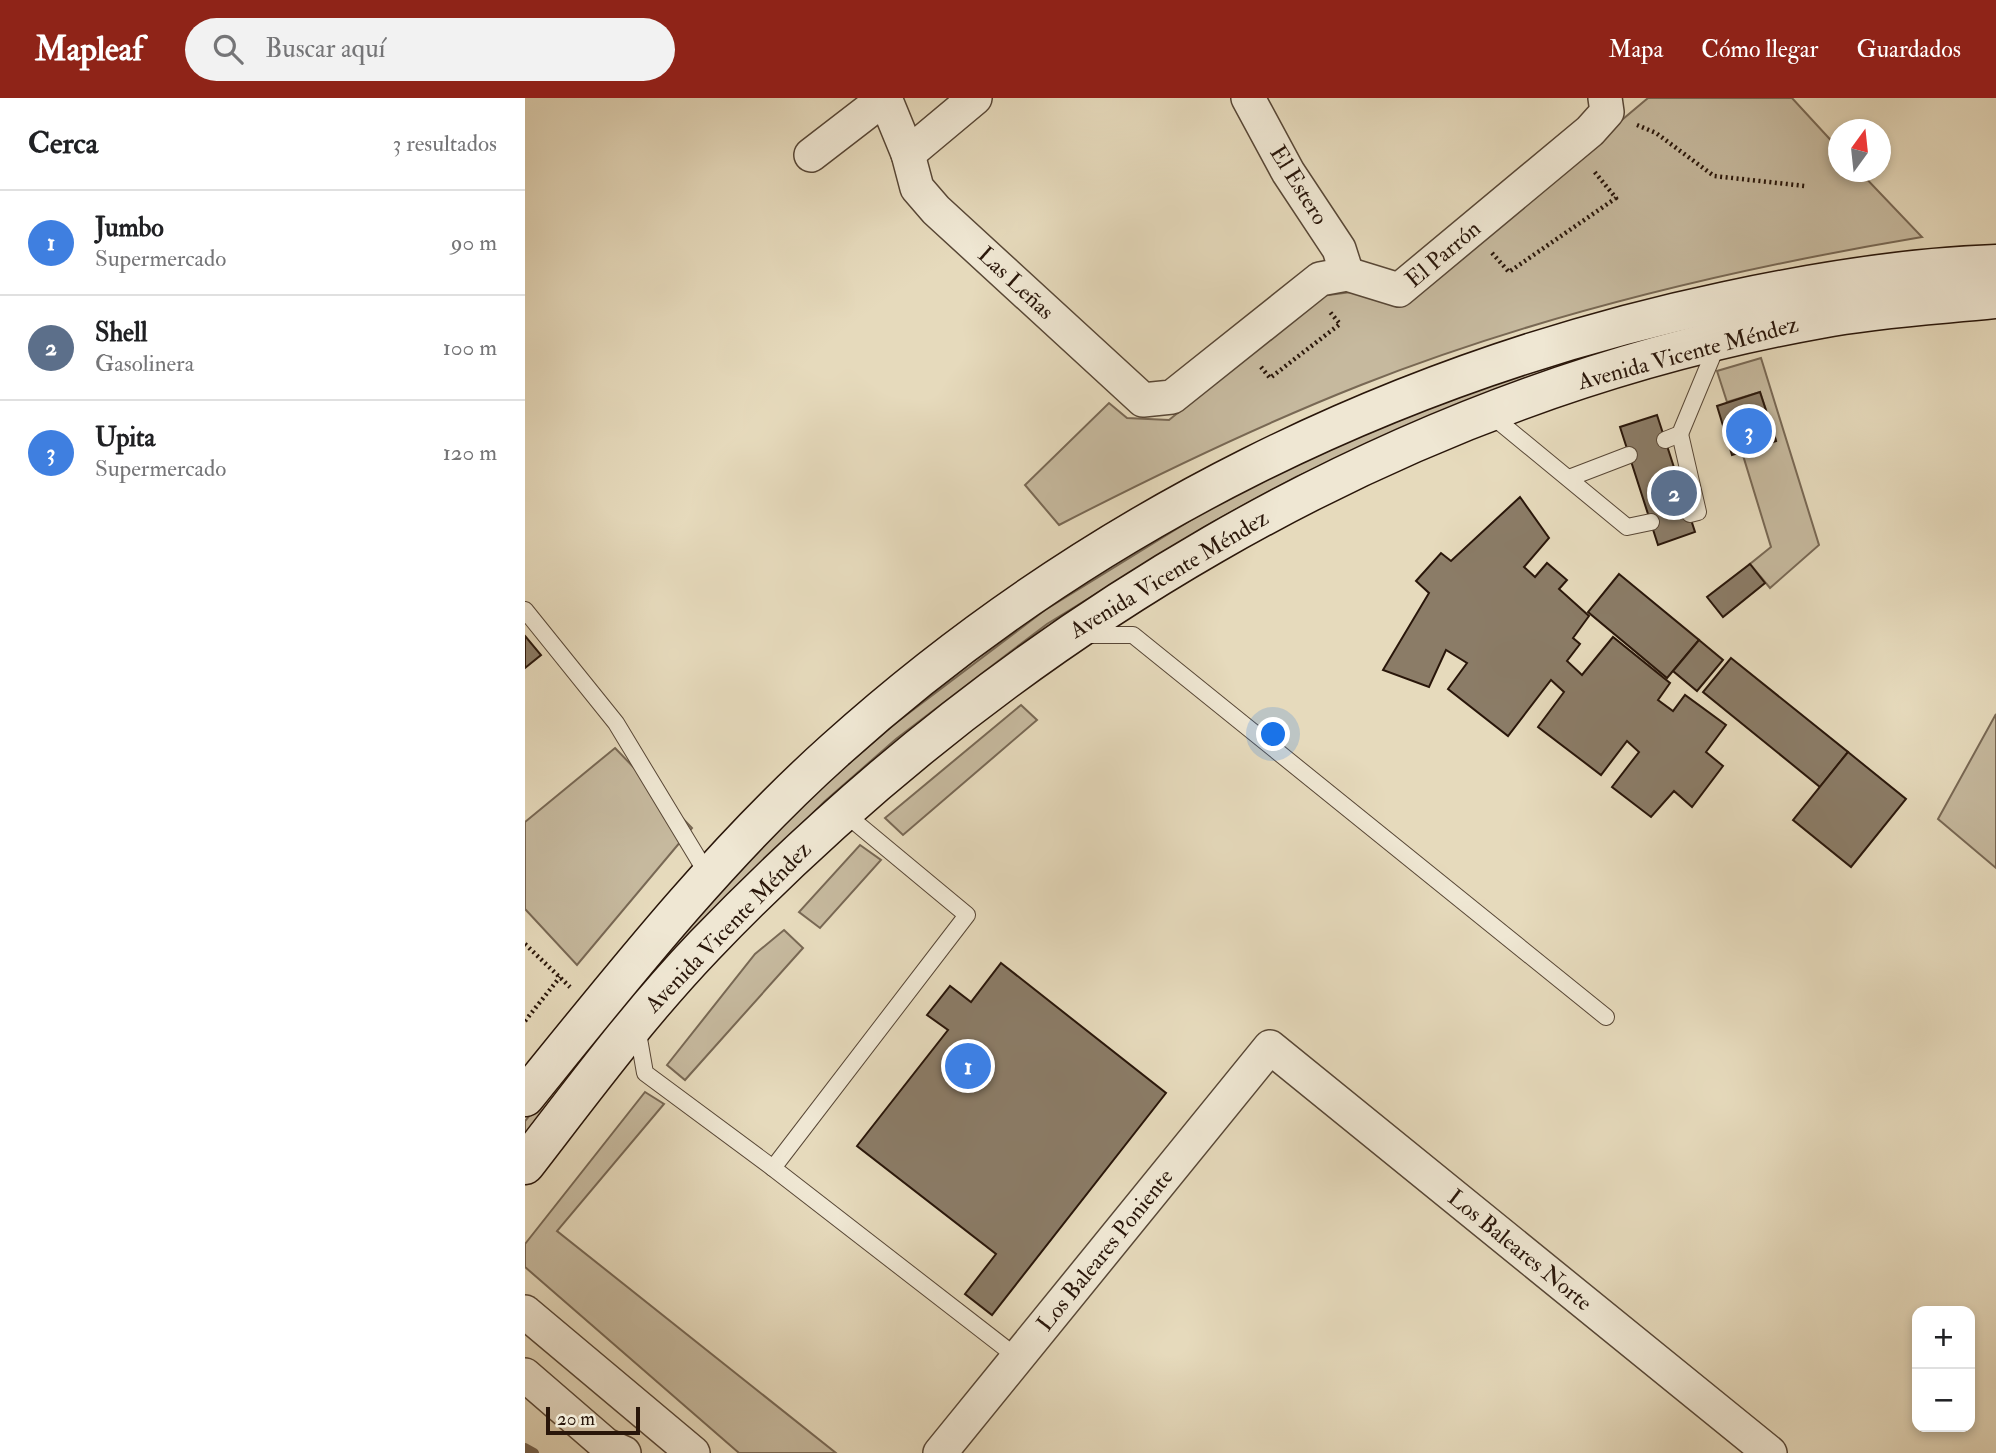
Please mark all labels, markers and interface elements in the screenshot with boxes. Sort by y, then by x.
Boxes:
search box [185,18,675,81]
text: Mapleaf [35,29,143,70]
icon: search [209,30,247,68]
text: Buscar aquí [265,33,386,65]
text: Mapa [1608,34,1663,65]
text: Cómo llegar [1701,34,1818,65]
text: Guardados [1856,34,1961,65]
north arrow [1828,119,1891,182]
text: Cerca [28,125,98,162]
text: 3 resultados [393,129,497,158]
street label: El Estero [1263,140,1335,230]
text: Jumbo [95,212,164,244]
street label: El Parrón [1399,214,1487,294]
text: 1 [47,228,55,257]
text: 90 m [451,228,497,257]
street label: Las Leñas [972,240,1060,326]
text: Supermercado [95,244,226,273]
street label: Avenida Vicente Méndez [1574,310,1801,397]
text: Shell [95,317,147,349]
text: 2 [45,333,57,362]
text: 100 m [443,333,497,362]
text: Gasolinera [95,349,194,378]
pin: 3 [1726,405,1772,457]
text: Upita [95,422,155,454]
text: 3 [47,438,55,467]
text: 120 m [443,438,497,467]
text: Supermercado [95,454,226,483]
pin: 2 [1651,467,1697,519]
street label: Avenida Vicente Méndez [1063,503,1274,645]
your location [1256,717,1290,751]
street label: Avenida Vicente Méndez [638,835,817,1019]
pin: 1 [945,1040,991,1092]
street label: Los Baleares Poniente [1030,1162,1180,1337]
street label: Los Baleares Norte [1442,1183,1598,1317]
map controls [1912,1306,1975,1432]
button: + [1912,1306,1975,1369]
button: − [1912,1369,1975,1432]
scale bar [546,1404,641,1436]
text: 20 m [557,1407,595,1431]

